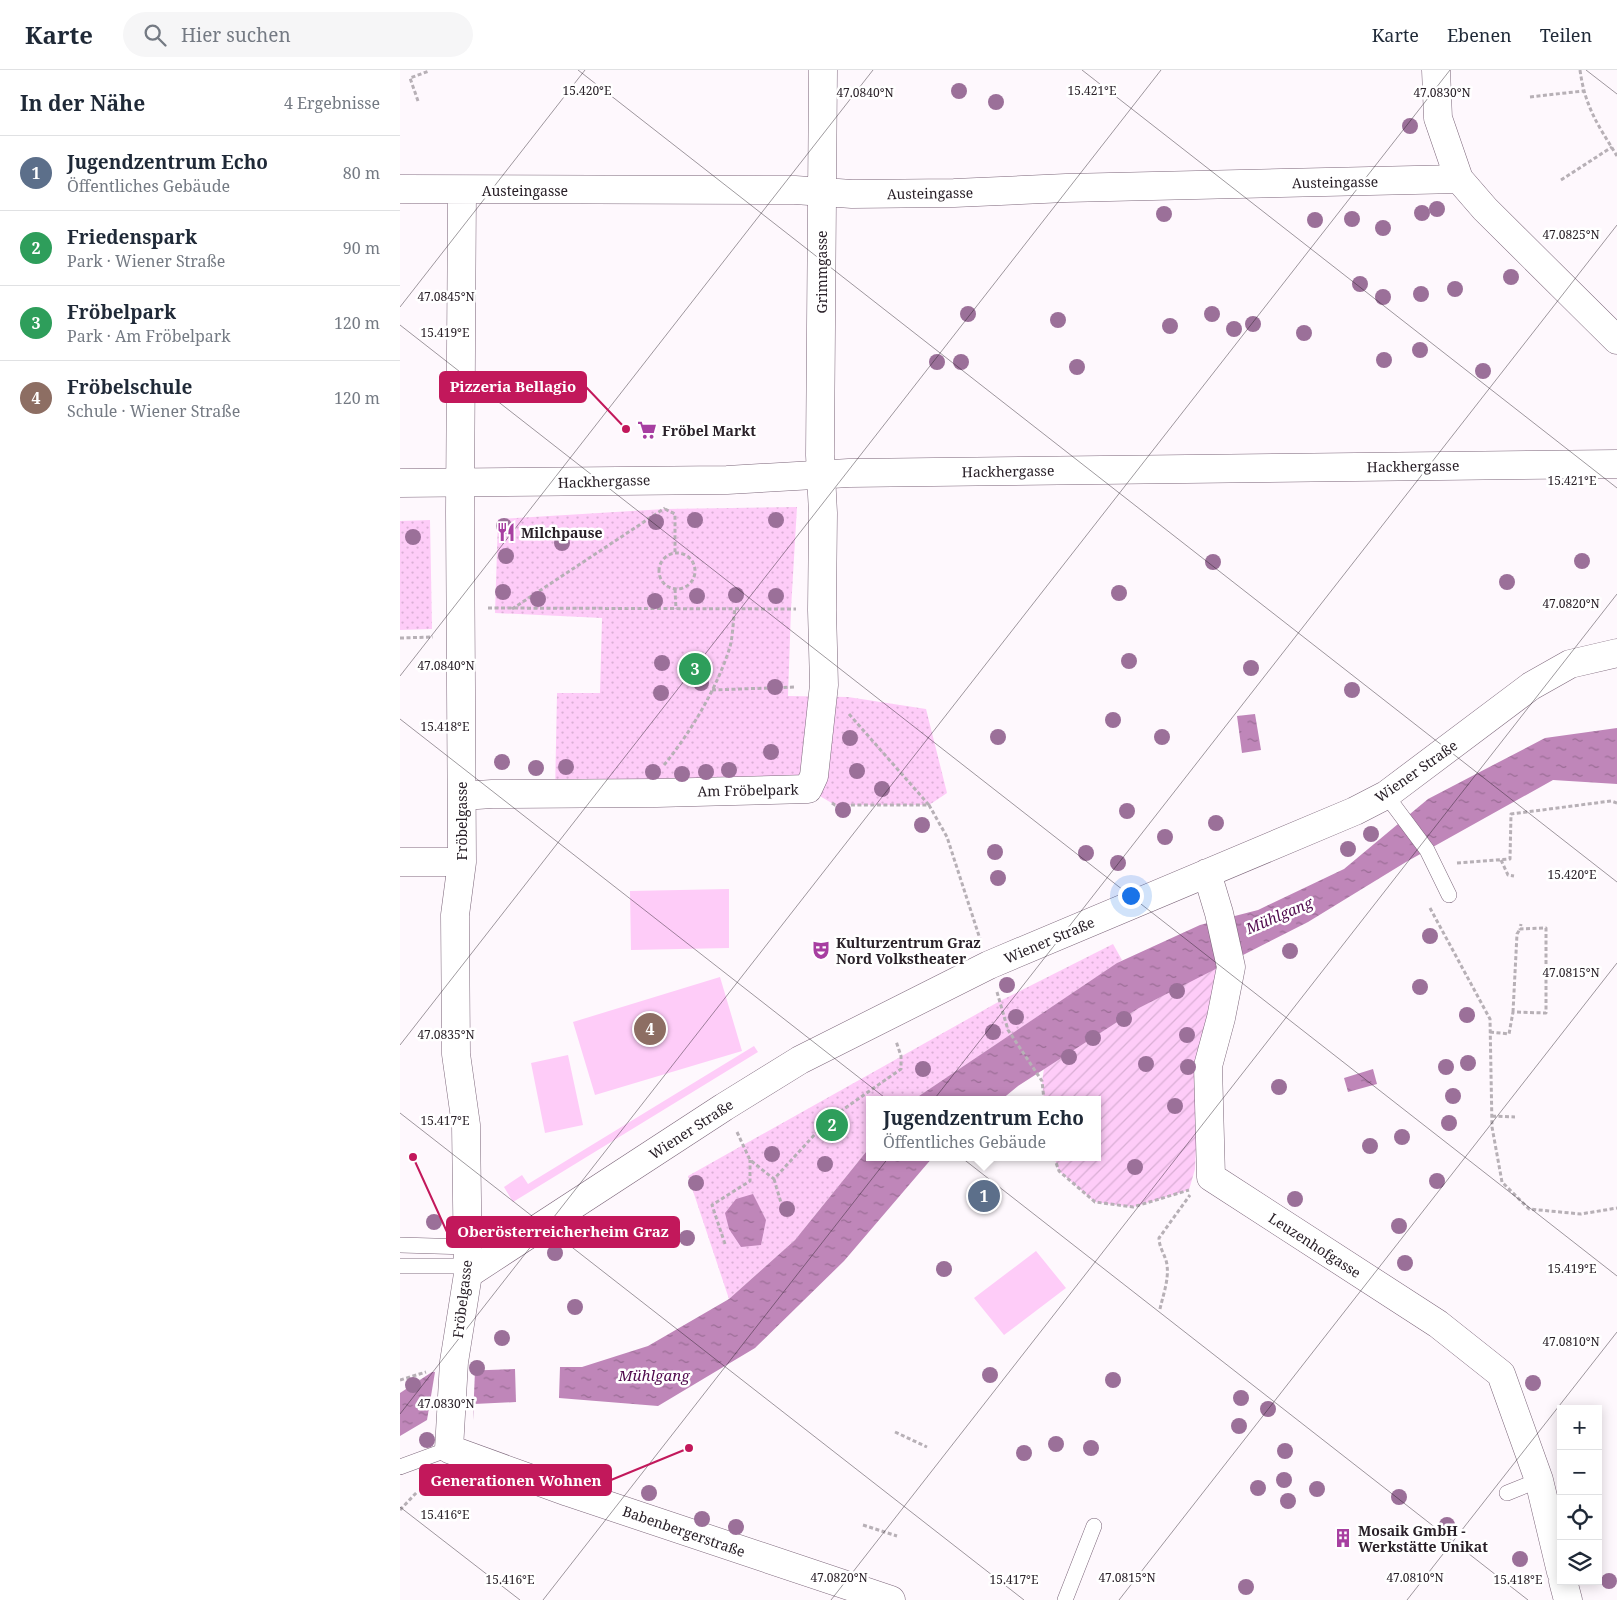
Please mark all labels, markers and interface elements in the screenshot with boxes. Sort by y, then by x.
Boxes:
search box [123,12,473,57]
text: Karte [25,18,93,51]
icon: search [141,21,169,49]
text: Hier suchen [181,22,291,48]
text: Karte [1372,23,1419,47]
text: Ebenen [1447,23,1512,47]
text: Teilen [1540,23,1592,47]
text: 15.420°E [563,82,611,99]
text: 15.421°E [1068,82,1116,99]
text: 47.0840°N [836,84,894,101]
text: 47.0830°N [1413,84,1471,101]
text: In der Nähe [20,89,145,117]
text: 4 Ergebnisse [284,92,380,114]
text: Jugendzentrum Echo [67,149,268,175]
text: 1 [31,162,41,184]
text: 80 m [343,162,380,184]
street label: Austeingasse [1292,172,1378,192]
text: Öffentliches Gebäude [67,175,230,197]
street label: Austeingasse [482,181,568,200]
street label: Austeingasse [887,183,973,203]
text: Friedenspark [67,224,197,250]
text: 47.0825°N [1542,226,1600,243]
street label: Grimmgasse [812,230,831,314]
text: 2 [31,237,41,259]
text: 90 m [343,237,380,259]
text: Park · Wiener Straße [67,250,225,272]
text: 47.0845°N [417,288,475,305]
text: Fröbelpark [67,299,176,325]
text: 3 [31,312,41,334]
text: 120 m [334,312,380,334]
text: 15.419°E [421,324,469,341]
text: Park · Am Fröbelpark [67,325,231,347]
callout: Pizzeria Bellagio [440,372,586,402]
text: Fröbelschule [67,374,192,400]
text: Pizzeria Bellagio [450,376,576,396]
text: 4 [31,387,41,409]
text: 120 m [334,387,380,409]
text: Schule · Wiener Straße [67,400,240,422]
supermarket icon: Fröbel Markt [636,419,658,441]
place label: Fröbel Markt [662,421,756,440]
street label: Hackhergasse [1367,456,1459,476]
street label: Hackhergasse [962,461,1054,481]
street label: Hackhergasse [557,470,651,492]
text: 15.421°E [1548,472,1596,489]
restaurant icon: Milchpause [495,521,517,543]
place label: Milchpause [521,523,602,542]
text: 47.0820°N [1542,595,1600,612]
pin: 3 [679,650,711,688]
text: 47.0840°N [417,657,475,674]
text: 15.418°E [421,718,469,735]
street label: Wiener Straße [1371,735,1461,807]
street label: Am Fröbelpark [697,780,800,800]
street label: Fröbelgasse [452,782,471,860]
text: 15.420°E [1548,866,1596,883]
your location [1118,883,1144,909]
water label: Mühlgang [1242,892,1316,938]
street label: Wiener Straße [1001,912,1097,968]
place label: Kulturzentrum Graz Nord Volkstheater [836,933,981,968]
theatre icon: Kulturzentrum Graz Nord Volkstheater [810,939,832,961]
text: 47.0815°N [1542,964,1600,981]
pin: 4 [634,1010,666,1048]
text: 47.0835°N [417,1026,475,1043]
street label: Wiener Straße [645,1095,737,1163]
popup [866,1096,1101,1161]
text: Jugendzentrum Echo [883,1105,1084,1131]
pin: 2 [816,1106,848,1144]
text: 15.417°E [421,1112,469,1129]
text: Öffentliches Gebäude [883,1131,1046,1153]
pin: 1 [968,1177,1000,1215]
street label: Leuzenhofgasse [1265,1208,1365,1282]
callout: Oberösterreicherheim Graz [447,1217,679,1247]
text: Oberösterreicherheim Graz [457,1221,669,1241]
street label: Fröbelgasse [448,1259,476,1339]
text: 15.419°E [1548,1260,1596,1277]
text: 47.0810°N [1542,1333,1600,1350]
water label: Mühlgang [618,1365,690,1385]
text: 47.0830°N [417,1395,475,1412]
map controls [1557,1405,1602,1585]
button: + [1557,1405,1602,1450]
button: − [1557,1450,1602,1495]
callout: Generationen Wohnen [420,1465,611,1495]
text: Generationen Wohnen [430,1470,602,1490]
button: locate [1557,1495,1602,1540]
street label: Babenbergerstraße [620,1501,748,1561]
text: 15.416°E [421,1506,469,1523]
place label: Mosaik GmbH - Werkstätte Unikat [1358,1521,1488,1556]
building icon: Mosaik GmbH - Werkstätte Unikat [1332,1527,1354,1549]
button: layers [1557,1540,1602,1585]
text: 47.0820°N [810,1569,868,1586]
text: 47.0815°N [1098,1569,1156,1586]
text: 47.0810°N [1386,1569,1444,1586]
text: 15.416°E [486,1571,534,1588]
text: 15.417°E [990,1571,1038,1588]
text: 15.418°E [1494,1571,1542,1588]

